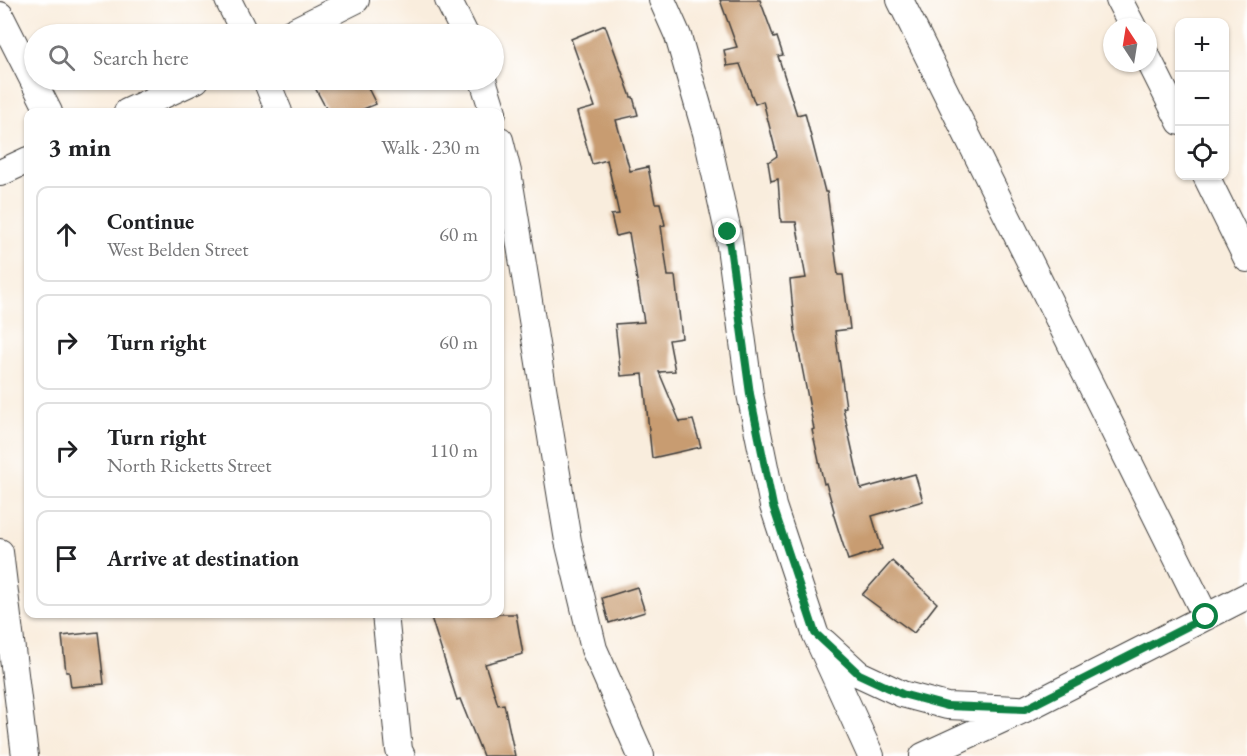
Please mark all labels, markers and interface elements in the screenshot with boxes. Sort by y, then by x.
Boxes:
north arrow [1103,18,1157,72]
map controls [1175,18,1229,180]
button: + [1175,18,1229,72]
search box [24,24,504,90]
icon: search [45,41,78,74]
text: Search here [93,43,188,72]
button: − [1175,72,1229,126]
button: locate [1175,126,1229,180]
text: 3 min [48,130,111,164]
text: Walk · 230 m [381,134,480,160]
text: Continue [107,207,194,236]
icon: ahead [50,218,83,251]
route end [714,218,740,244]
text: 60 m [439,221,478,247]
text: West Belden Street [107,236,249,262]
icon: right [50,326,83,359]
text: Turn right [107,328,206,357]
text: 60 m [439,329,478,355]
text: Turn right [107,423,206,452]
icon: right [50,434,83,467]
text: 110 m [430,437,478,463]
text: North Ricketts Street [107,452,271,478]
icon: arrive [50,542,83,575]
text: Arrive at destination [107,544,299,573]
route start [1192,603,1218,629]

